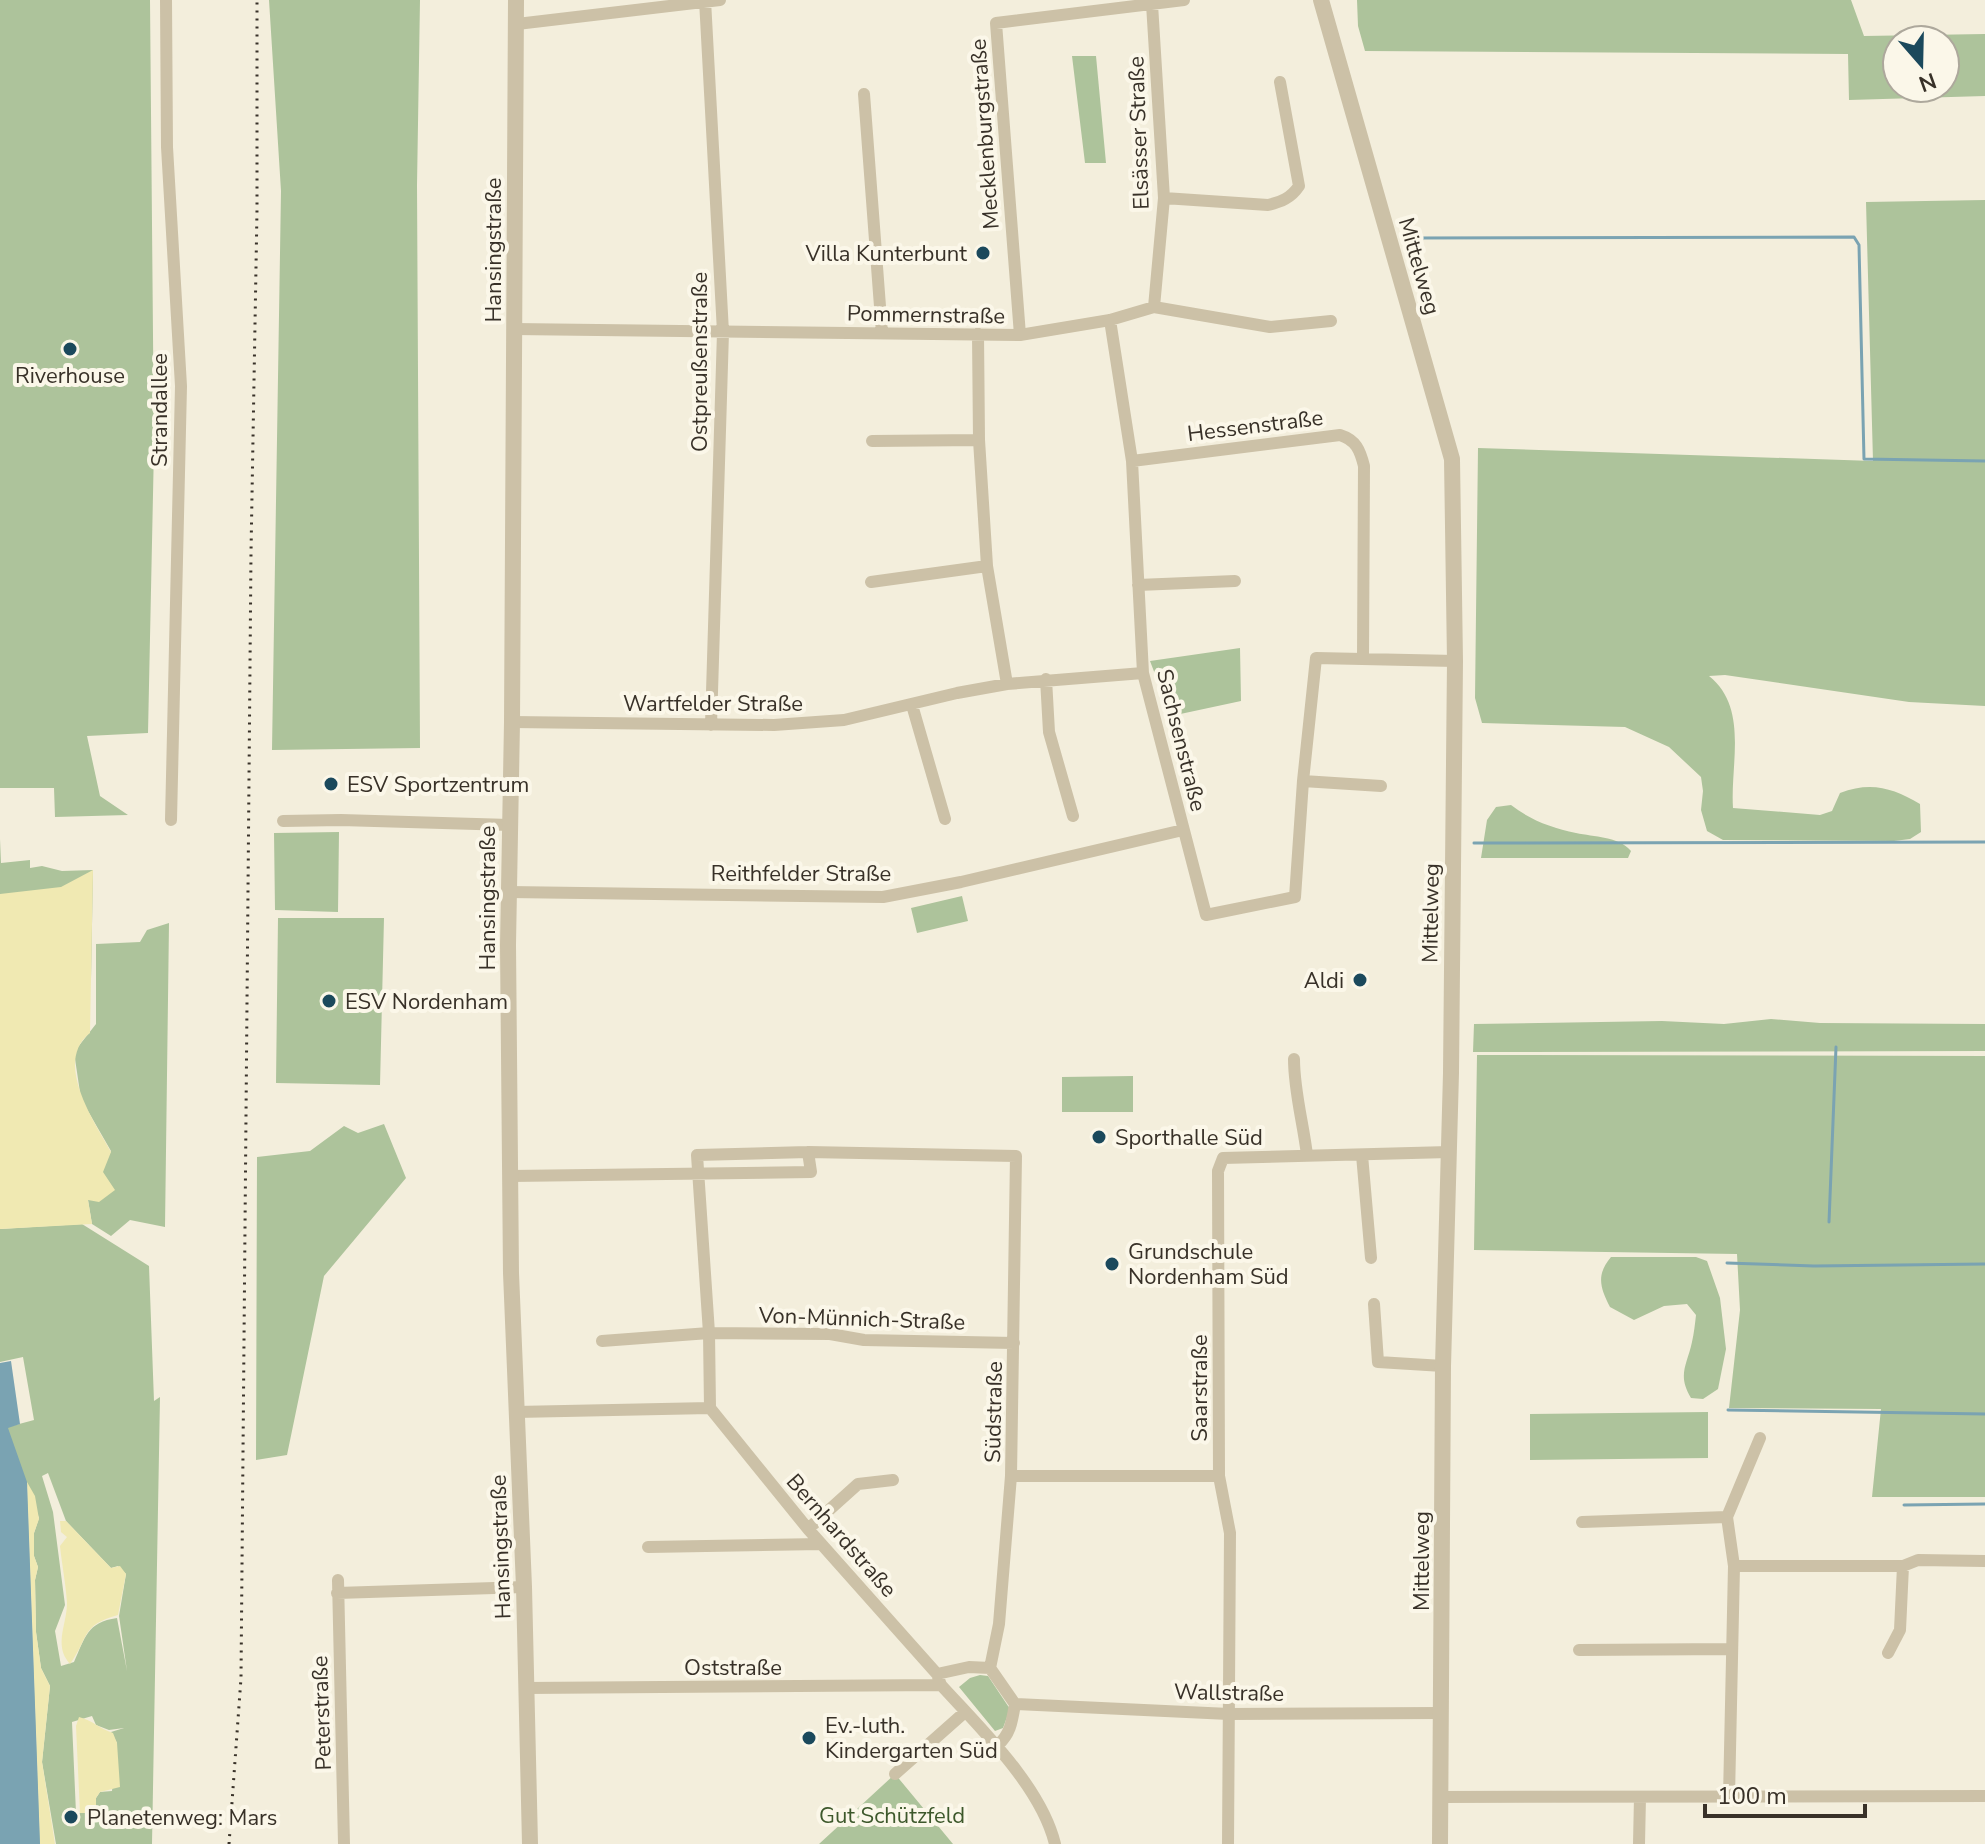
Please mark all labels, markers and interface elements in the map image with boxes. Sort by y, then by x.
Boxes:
north arrow [1881,24,1961,104]
street label: Mecklenburgstraße [963,38,1007,230]
street label: Elsässer Straße [1121,56,1157,210]
text: N [1915,65,1940,99]
street label: Hansingstraße [479,178,509,322]
street label: Mittelweg [1391,214,1447,318]
place label: Villa Kunterbunt [804,239,967,269]
marker: Villa Kunterbunt [974,244,992,262]
street label: Ostpreußenstraße [685,272,715,452]
street label: Pommernstraße [847,299,1005,331]
marker: Riverhouse [61,340,79,358]
street label: Strandallee [145,353,175,467]
place label: Riverhouse [15,361,125,391]
street label: Hessenstraße [1185,403,1325,449]
street label: Sachsenstraße [1149,666,1213,814]
street label: Wartfelder Straße [623,689,803,719]
place label: ESV Sportzentrum [347,770,529,800]
marker: ESV Sportzentrum [322,775,340,793]
street label: Hansingstraße [473,826,503,970]
street label: Reithfelder Straße [711,859,891,889]
street label: Mittelweg [1415,863,1447,963]
place label: Aldi [1304,966,1344,996]
marker: Aldi [1351,971,1369,989]
place label: ESV Nordenham [345,987,508,1017]
marker: ESV Nordenham [320,992,338,1010]
place label: Sporthalle Süd [1115,1123,1263,1153]
marker: Sporthalle Süd [1090,1128,1108,1146]
place label: Grundschule Nordenham Süd [1128,1237,1289,1292]
marker: Grundschule Nordenham Süd [1103,1255,1121,1273]
street label: Von-Münnich-Straße [757,1300,966,1338]
street label: Saarstraße [1185,1334,1215,1442]
street label: Südstraße [978,1361,1010,1463]
street label: Bernhardstraße [779,1468,903,1604]
street label: Hansingstraße [483,1474,519,1620]
street label: Mittelweg [1407,1511,1437,1611]
street label: Oststraße [684,1653,782,1683]
street label: Peterstraße [305,1655,339,1771]
street label: Wallstraße [1174,1677,1284,1709]
place label: Ev.-luth. Kindergarten Süd [825,1711,998,1766]
marker: Ev.-luth. Kindergarten Süd [800,1729,818,1747]
scale bar [1705,1768,1865,1818]
text: 100 m [1717,1780,1787,1812]
park label: Gut Schützfeld [819,1801,965,1831]
place label: Planetenweg: Mars [87,1803,277,1833]
marker: Planetenweg: Mars [62,1808,80,1826]

